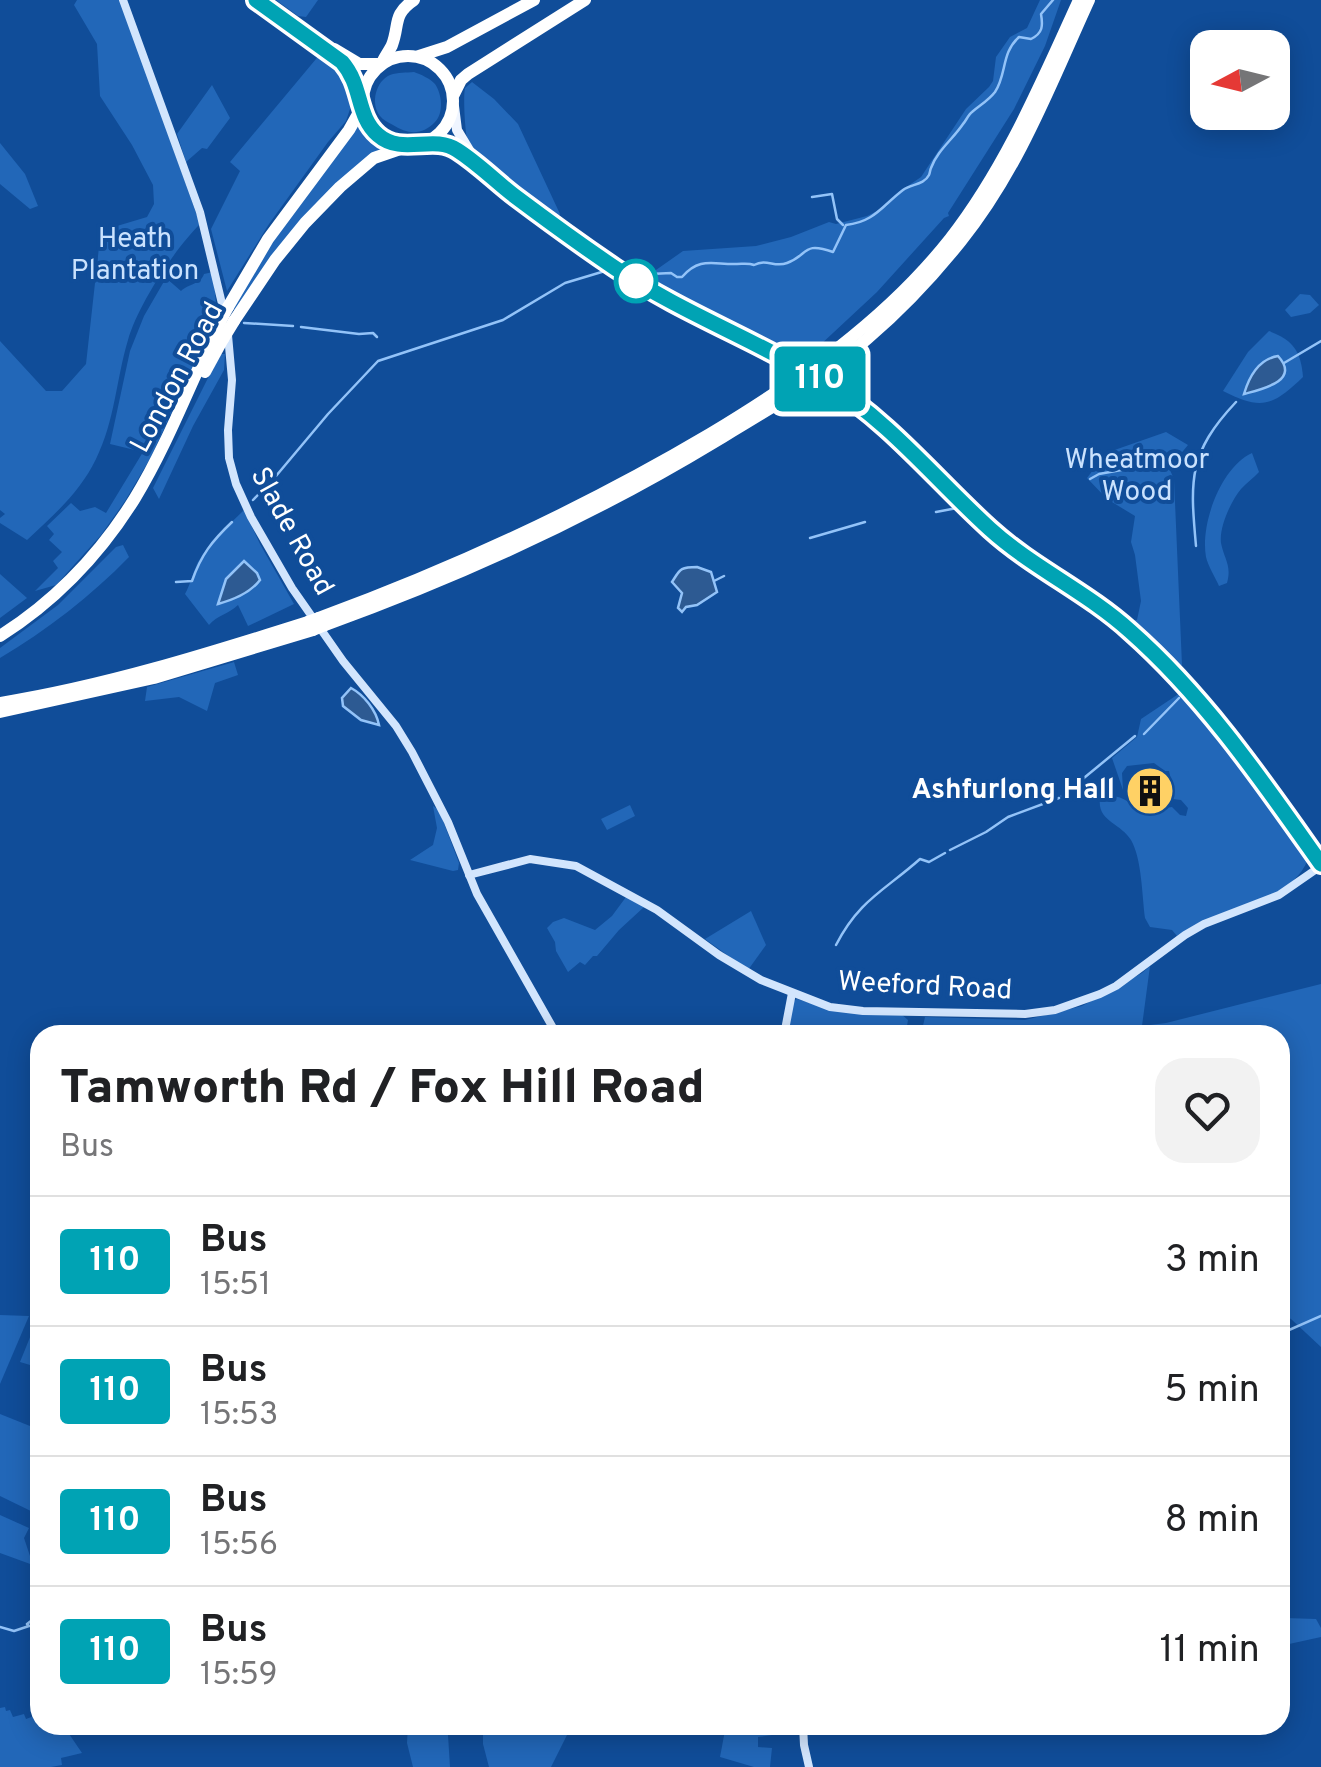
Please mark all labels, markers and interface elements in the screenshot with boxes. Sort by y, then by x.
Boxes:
north arrow [1190,30,1290,130]
map controls [1190,30,1290,130]
park label: Heath Plantation [71,222,199,290]
unlabelled marker [615,260,657,302]
street label: London Road [123,296,233,460]
line badge: 110 [762,346,878,412]
text: 110 [794,357,846,401]
park label: Wheatmoor Wood [1065,443,1210,511]
street label: Slade Road [241,461,341,603]
building icon: Ashfurlong Hall [1124,765,1176,817]
place label: Ashfurlong Hall [911,773,1115,809]
street label: Weeford Road [837,964,1013,1010]
button: heart [1155,1058,1260,1163]
text: Tamworth Rd / Fox Hill Road [60,1060,705,1120]
text: Bus [60,1128,114,1168]
text: Bus [200,1217,267,1266]
text: 3 min [1165,1237,1260,1286]
text: 110 [89,1239,141,1283]
text: 15:51 [200,1266,271,1306]
text: Bus [200,1347,267,1396]
text: 5 min [1164,1367,1260,1416]
text: 110 [89,1369,141,1413]
text: 15:53 [200,1396,278,1436]
text: Bus [200,1477,267,1526]
text: 8 min [1165,1497,1260,1546]
text: 110 [89,1499,141,1543]
text: 15:56 [200,1526,278,1566]
text: Bus [200,1607,267,1656]
text: 11 min [1159,1627,1260,1676]
text: 110 [89,1629,141,1673]
text: 15:59 [200,1656,278,1696]

